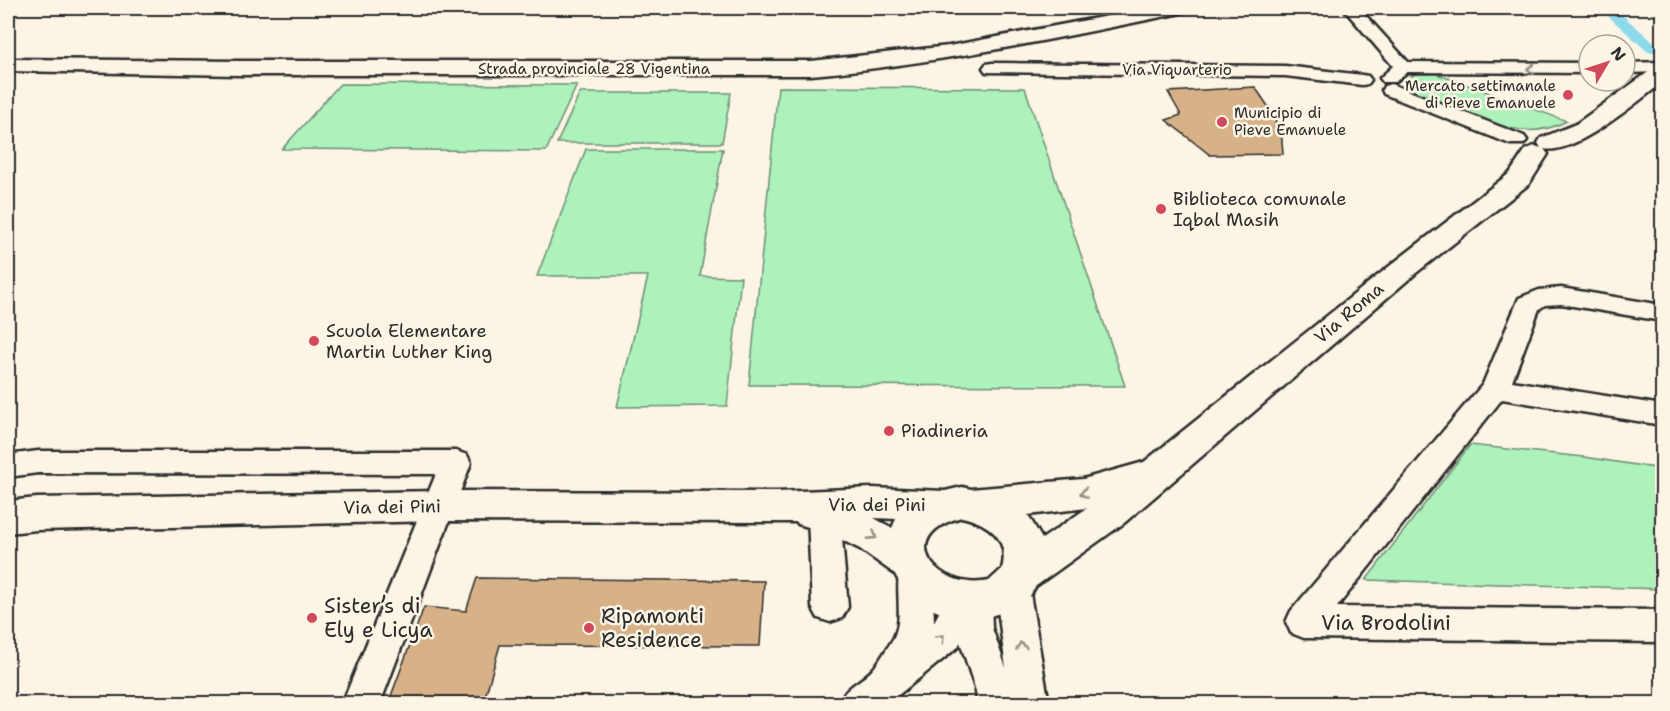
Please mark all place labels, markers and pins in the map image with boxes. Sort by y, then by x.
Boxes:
place label: Mercato settimanale di Pieve Emanuele [1405,76,1556,113]
marker: Mercato settimanale di Pieve Emanuele [1561,88,1575,102]
place label: Municipio di Pieve Emanuele [1234,103,1346,140]
marker: Municipio di Pieve Emanuele [1215,115,1229,129]
place label: Biblioteca comunale Iqbal Masih [1173,187,1346,232]
marker: Biblioteca comunale Iqbal Masih [1154,202,1168,216]
place label: Scuola Elementare Martin Luther King [326,319,492,364]
marker: Scuola Elementare Martin Luther King [307,334,321,348]
place label: Piadineria [901,419,988,443]
marker: Piadineria [882,424,896,438]
place label: Sister’s di Ely e Licya [324,592,433,644]
place label: Ripamonti Residence [601,602,704,654]
marker: Sister’s di Ely e Licya [305,611,319,625]
marker: Ripamonti Residence [582,621,596,635]

